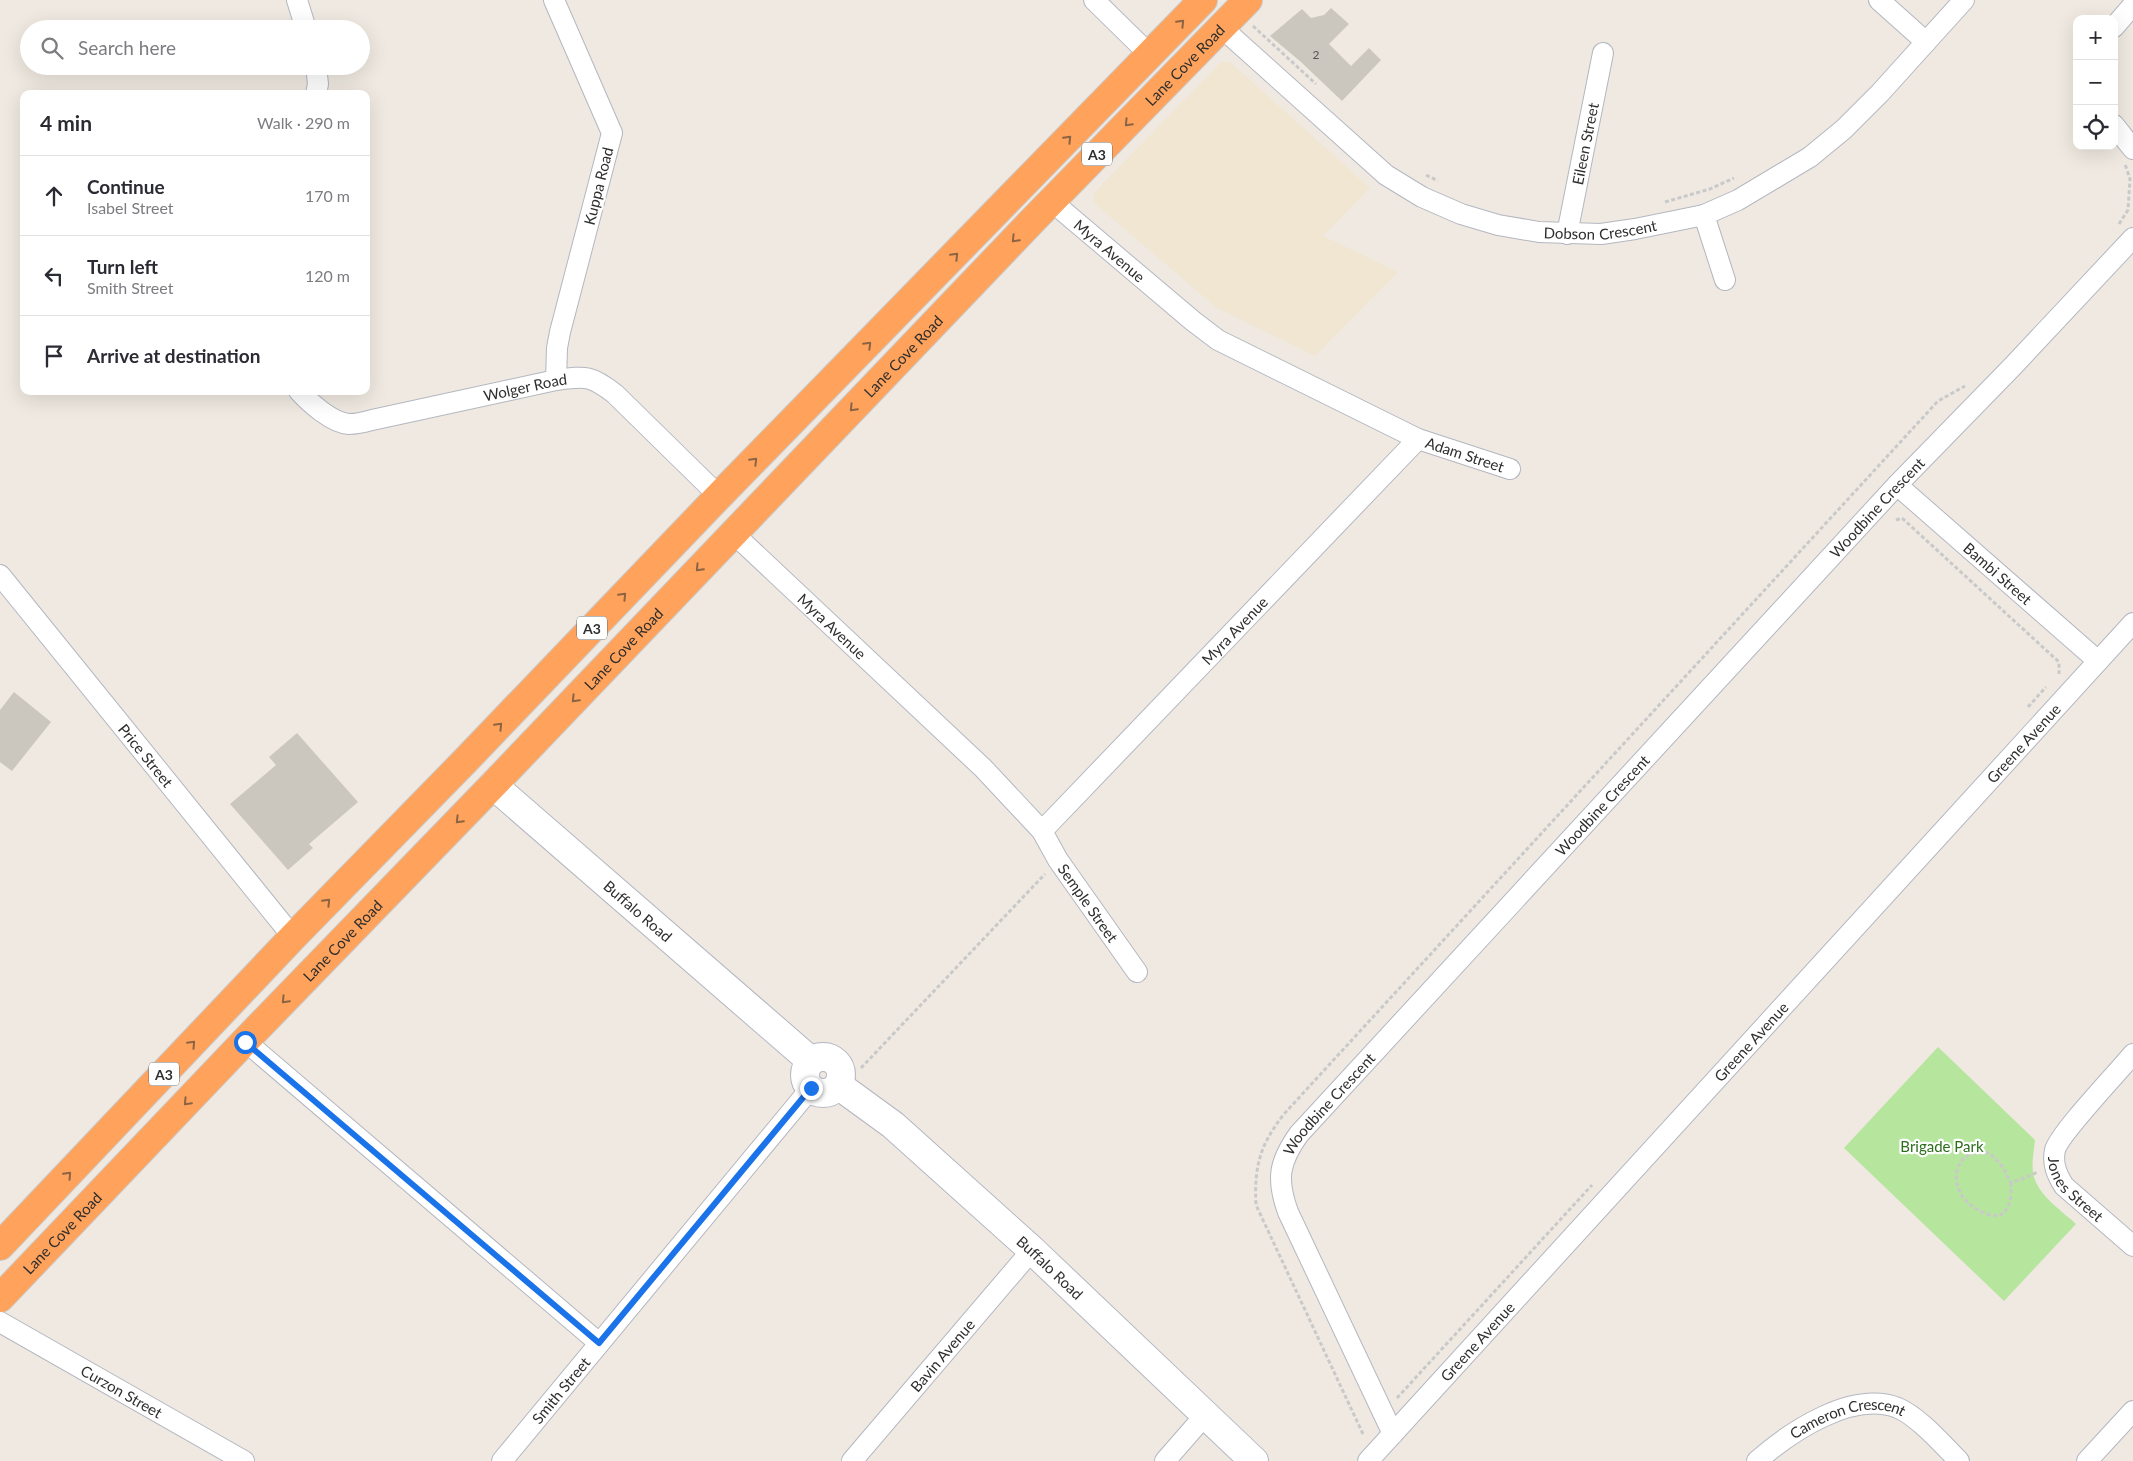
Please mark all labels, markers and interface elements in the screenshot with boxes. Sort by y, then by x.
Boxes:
map controls [2073,15,2118,150]
button: + [2073,15,2118,60]
one-way arrow [1175,19,1184,28]
search box [20,20,370,75]
street label: Lane Cove Road [1141,21,1228,109]
icon: search [38,34,66,62]
text: Search here [78,36,176,59]
house number: 2 [1313,47,1320,62]
button: − [2073,60,2118,105]
street label: Eileen Street [1568,101,1602,186]
button: locate [2073,105,2118,150]
text: 4 min [40,110,92,135]
text: Walk · 290 m [257,113,350,132]
one-way arrow [1125,117,1134,126]
one-way arrow [1062,136,1071,145]
road number: A3 [1082,142,1112,166]
street label: Kuppa Road [580,145,616,227]
text: Continue [87,175,165,198]
icon: ahead [40,182,68,210]
text: 170 m [305,186,350,205]
text: Isabel Street [87,198,174,217]
street label: Myra Avenue [1071,215,1149,286]
street label: Dobson Crescent [1543,216,1659,243]
one-way arrow [1012,233,1021,242]
one-way arrow [949,253,958,262]
text: Turn left [87,255,158,278]
icon: left [40,262,68,290]
text: 120 m [305,266,350,285]
text: Smith Street [87,278,173,297]
street label: Lane Cove Road [860,311,946,401]
icon: arrive [40,342,68,370]
one-way arrow [862,342,871,351]
text: Arrive at destination [87,344,260,367]
street label: Wolger Road [482,370,568,405]
one-way arrow [850,402,859,411]
street label: Adam Street [1423,433,1507,476]
street label: Woodbine Crescent [1826,453,1928,561]
one-way arrow [748,458,757,467]
street label: Bambi Street [1960,539,2036,608]
one-way arrow [696,563,705,572]
street label: Myra Avenue [794,590,870,663]
one-way arrow [617,593,626,602]
street label: Myra Avenue [1198,593,1271,668]
street label: Lane Cove Road [580,604,666,693]
road number: A3 [577,616,607,640]
one-way arrow [572,693,581,702]
street label: Greene Avenue [1983,700,2064,787]
street label: Price Street [115,720,177,791]
one-way arrow [493,723,502,732]
street label: Woodbine Crescent [1551,751,1653,859]
one-way arrow [456,815,465,824]
street label: Semple Street [1054,860,1122,946]
street label: Buffalo Road [600,876,676,945]
street label: Lane Cove Road [299,896,386,985]
one-way arrow [321,899,330,908]
one-way arrow [282,994,291,1003]
street label: Greene Avenue [1710,998,1792,1085]
route start [234,1031,257,1054]
one-way arrow [186,1040,195,1049]
street label: Woodbine Crescent [1279,1048,1379,1158]
road number: A3 [149,1062,179,1086]
route end [800,1077,823,1100]
one-way arrow [184,1097,193,1106]
park label: Brigade Park [1900,1137,1984,1155]
street label: Jones Street [2045,1156,2108,1225]
one-way arrow [62,1171,71,1180]
street label: Lane Cove Road [19,1188,105,1277]
street label: Buffalo Road [1013,1232,1087,1303]
street label: Greene Avenue [1436,1298,1518,1385]
street label: Bavin Avenue [906,1315,978,1395]
street label: Smith Street [528,1353,594,1427]
street label: Curzon Street [78,1361,166,1422]
street label: Cameron Crescent [1786,1395,1910,1442]

